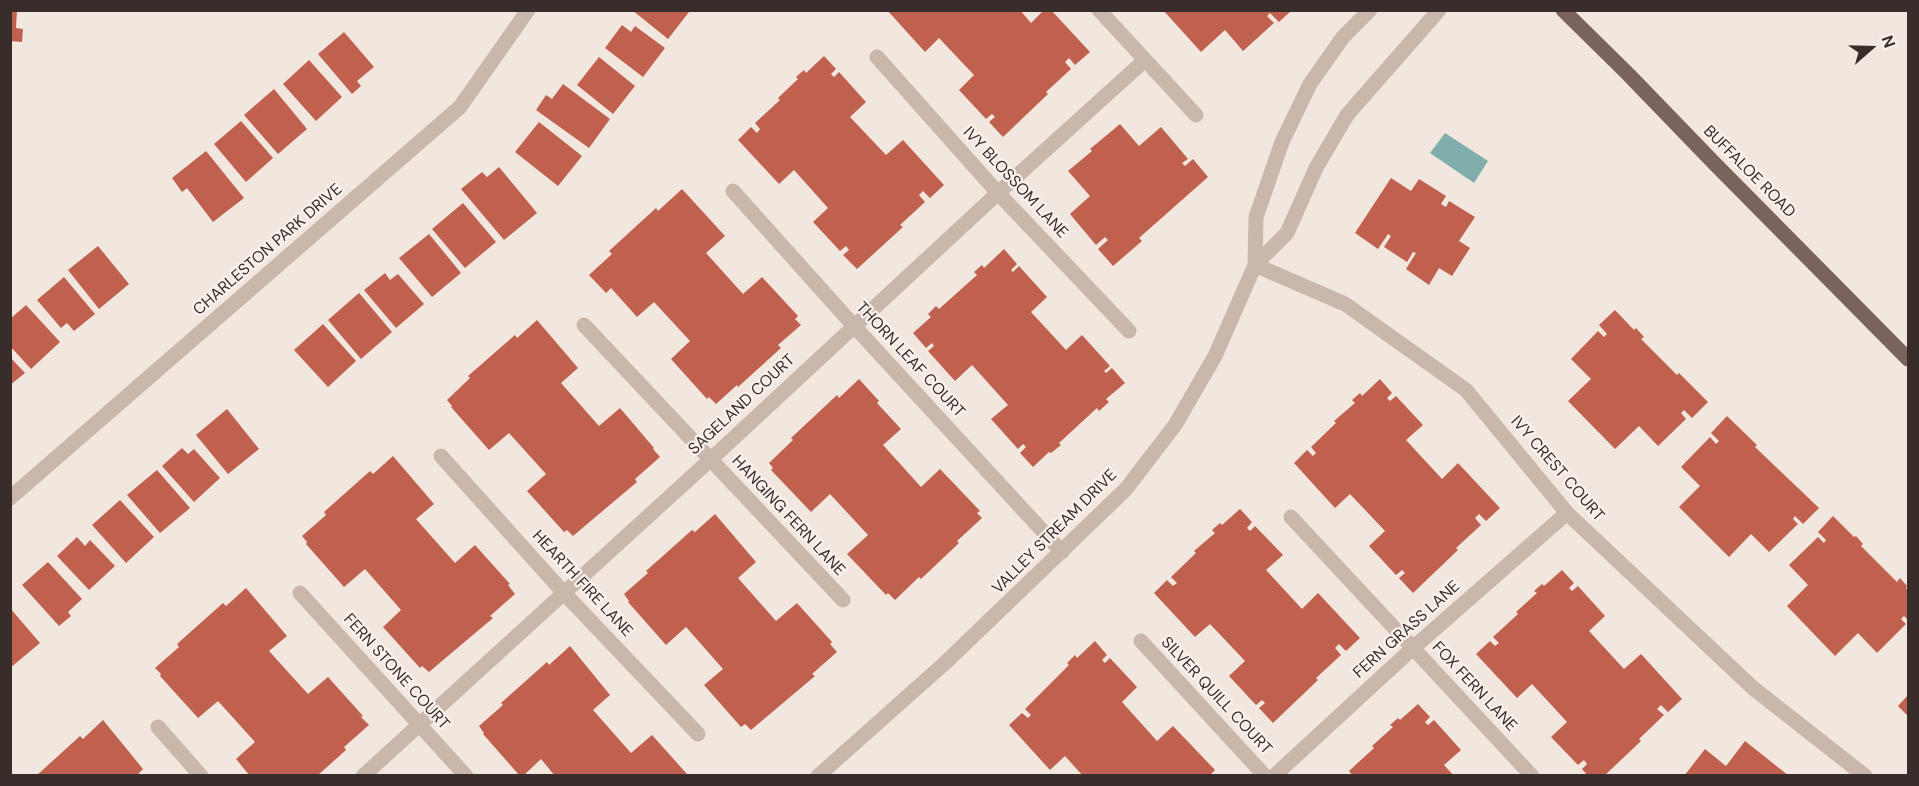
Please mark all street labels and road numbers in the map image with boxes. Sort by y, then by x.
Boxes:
street label: BUFFALOE ROAD [1699,122,1799,222]
street label: IVY BLOSSOM LANE [958,123,1072,243]
street label: CHARLESTON PARK DRIVE [190,180,346,320]
street label: THORN LEAF COURT [852,298,968,422]
street label: SAGELAND COURT [685,351,799,459]
street label: IVY CREST COURT [1506,412,1608,526]
street label: HANGING FERN LANE [727,452,849,580]
street label: VALLEY STREAM DRIVE [989,466,1121,598]
street label: HEARTH FIRE LANE [528,527,636,641]
street label: FERN GRASS LANE [1350,577,1464,683]
street label: FERN STONE COURT [339,610,453,734]
street label: SILVER QUILL COURT [1157,633,1275,759]
street label: FOX FERN LANE [1428,638,1520,736]

